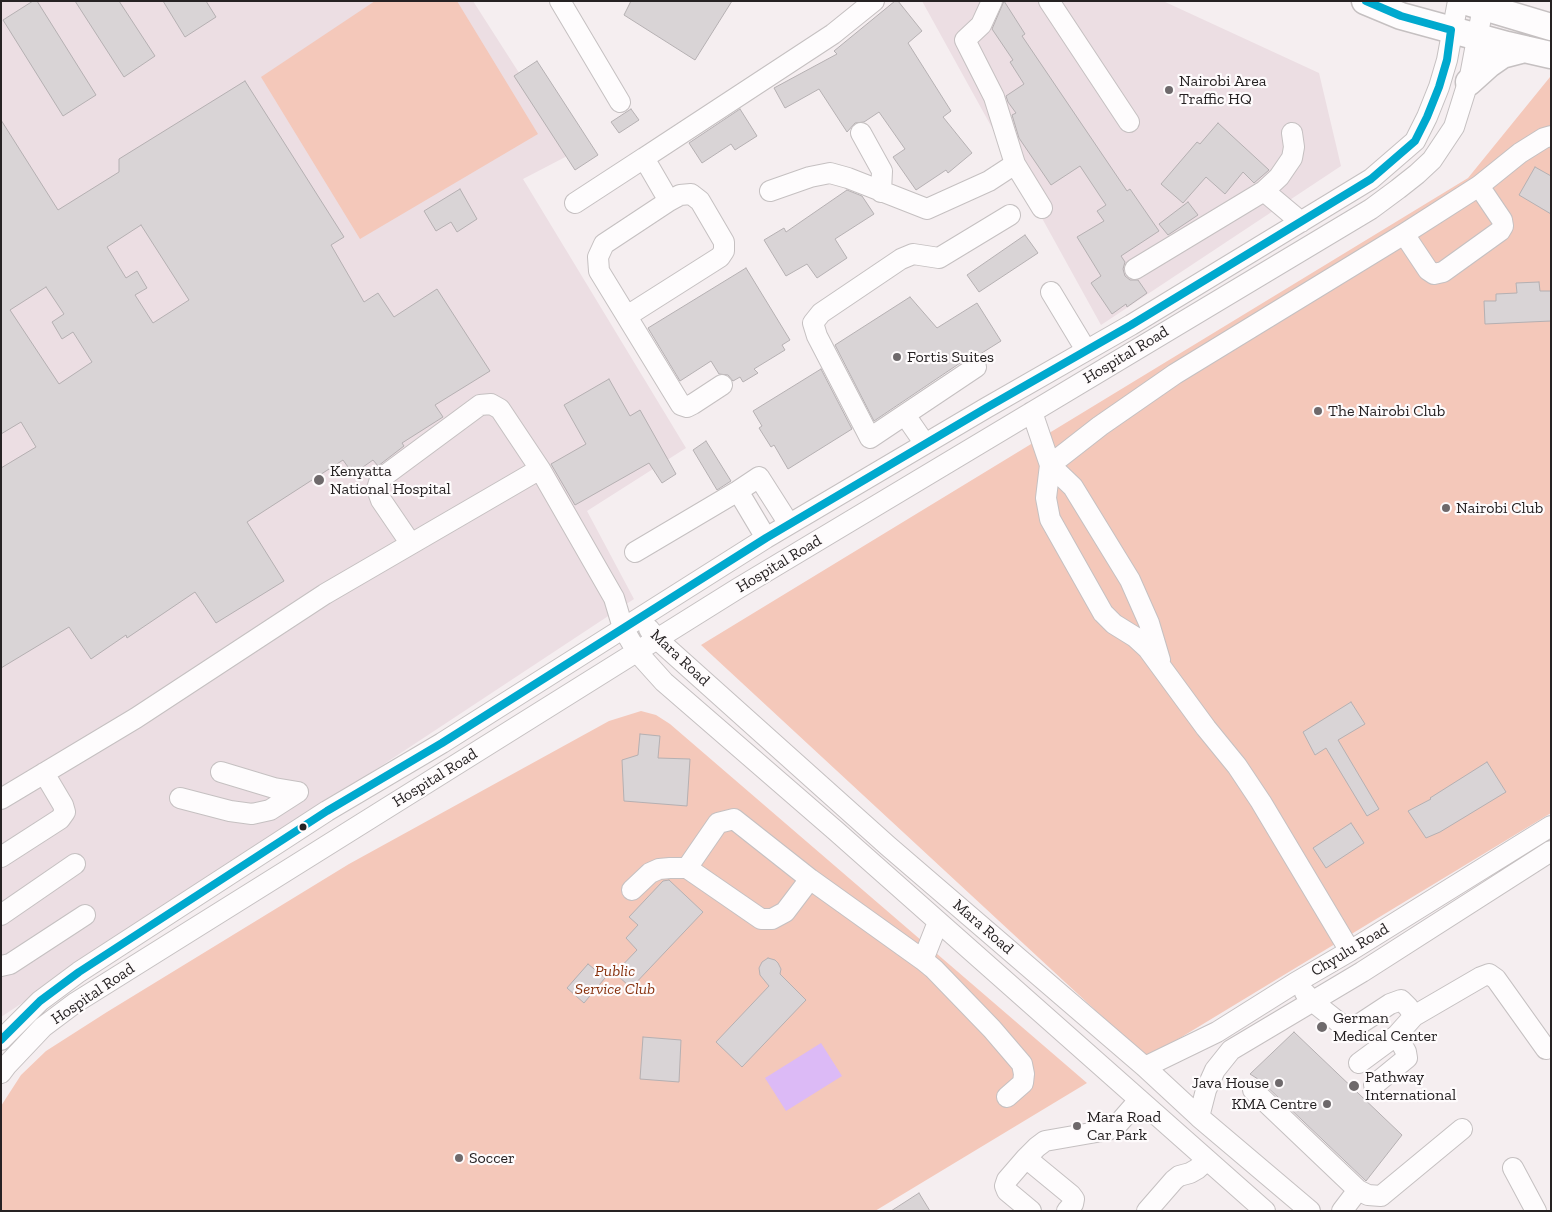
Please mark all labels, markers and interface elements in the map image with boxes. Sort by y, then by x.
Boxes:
place label: Nairobi Area Traffic HQ [1179,71,1267,109]
marker: Nairobi Area Traffic HQ [1163,84,1175,96]
street label: Hospital Road [1080,322,1172,388]
place label: Fortis Suites [907,347,994,367]
marker: Fortis Suites [891,351,903,363]
place label: The Nairobi Club [1328,401,1445,421]
marker: The Nairobi Club [1312,405,1324,417]
place label: Kenyatta National Hospital [330,461,451,499]
marker: Kenyatta National Hospital [312,473,326,487]
place label: Nairobi Club [1456,498,1543,518]
marker: Nairobi Club [1440,502,1452,514]
street label: Hospital Road [733,531,825,597]
street label: Mara Road [646,626,714,690]
street label: Hospital Road [389,744,481,812]
unlabelled marker [298,822,308,832]
street label: Mara Road [949,895,1017,959]
street label: Chyulu Road [1308,919,1392,981]
street label: Hospital Road [48,959,138,1029]
park label: Public Service Club [575,961,655,999]
place label: German Medical Center [1333,1008,1438,1046]
marker: German Medical Center [1315,1020,1329,1034]
place label: Pathway International [1365,1067,1456,1105]
place label: Java House [1192,1073,1269,1093]
marker: Java House [1273,1077,1285,1089]
marker: Pathway International [1347,1079,1361,1093]
place label: KMA Centre [1231,1094,1317,1114]
marker: KMA Centre [1321,1098,1333,1110]
place label: Mara Road Car Park [1087,1107,1161,1145]
marker: Mara Road Car Park [1071,1120,1083,1132]
place label: Soccer [469,1148,515,1168]
marker: Soccer [453,1152,465,1164]

